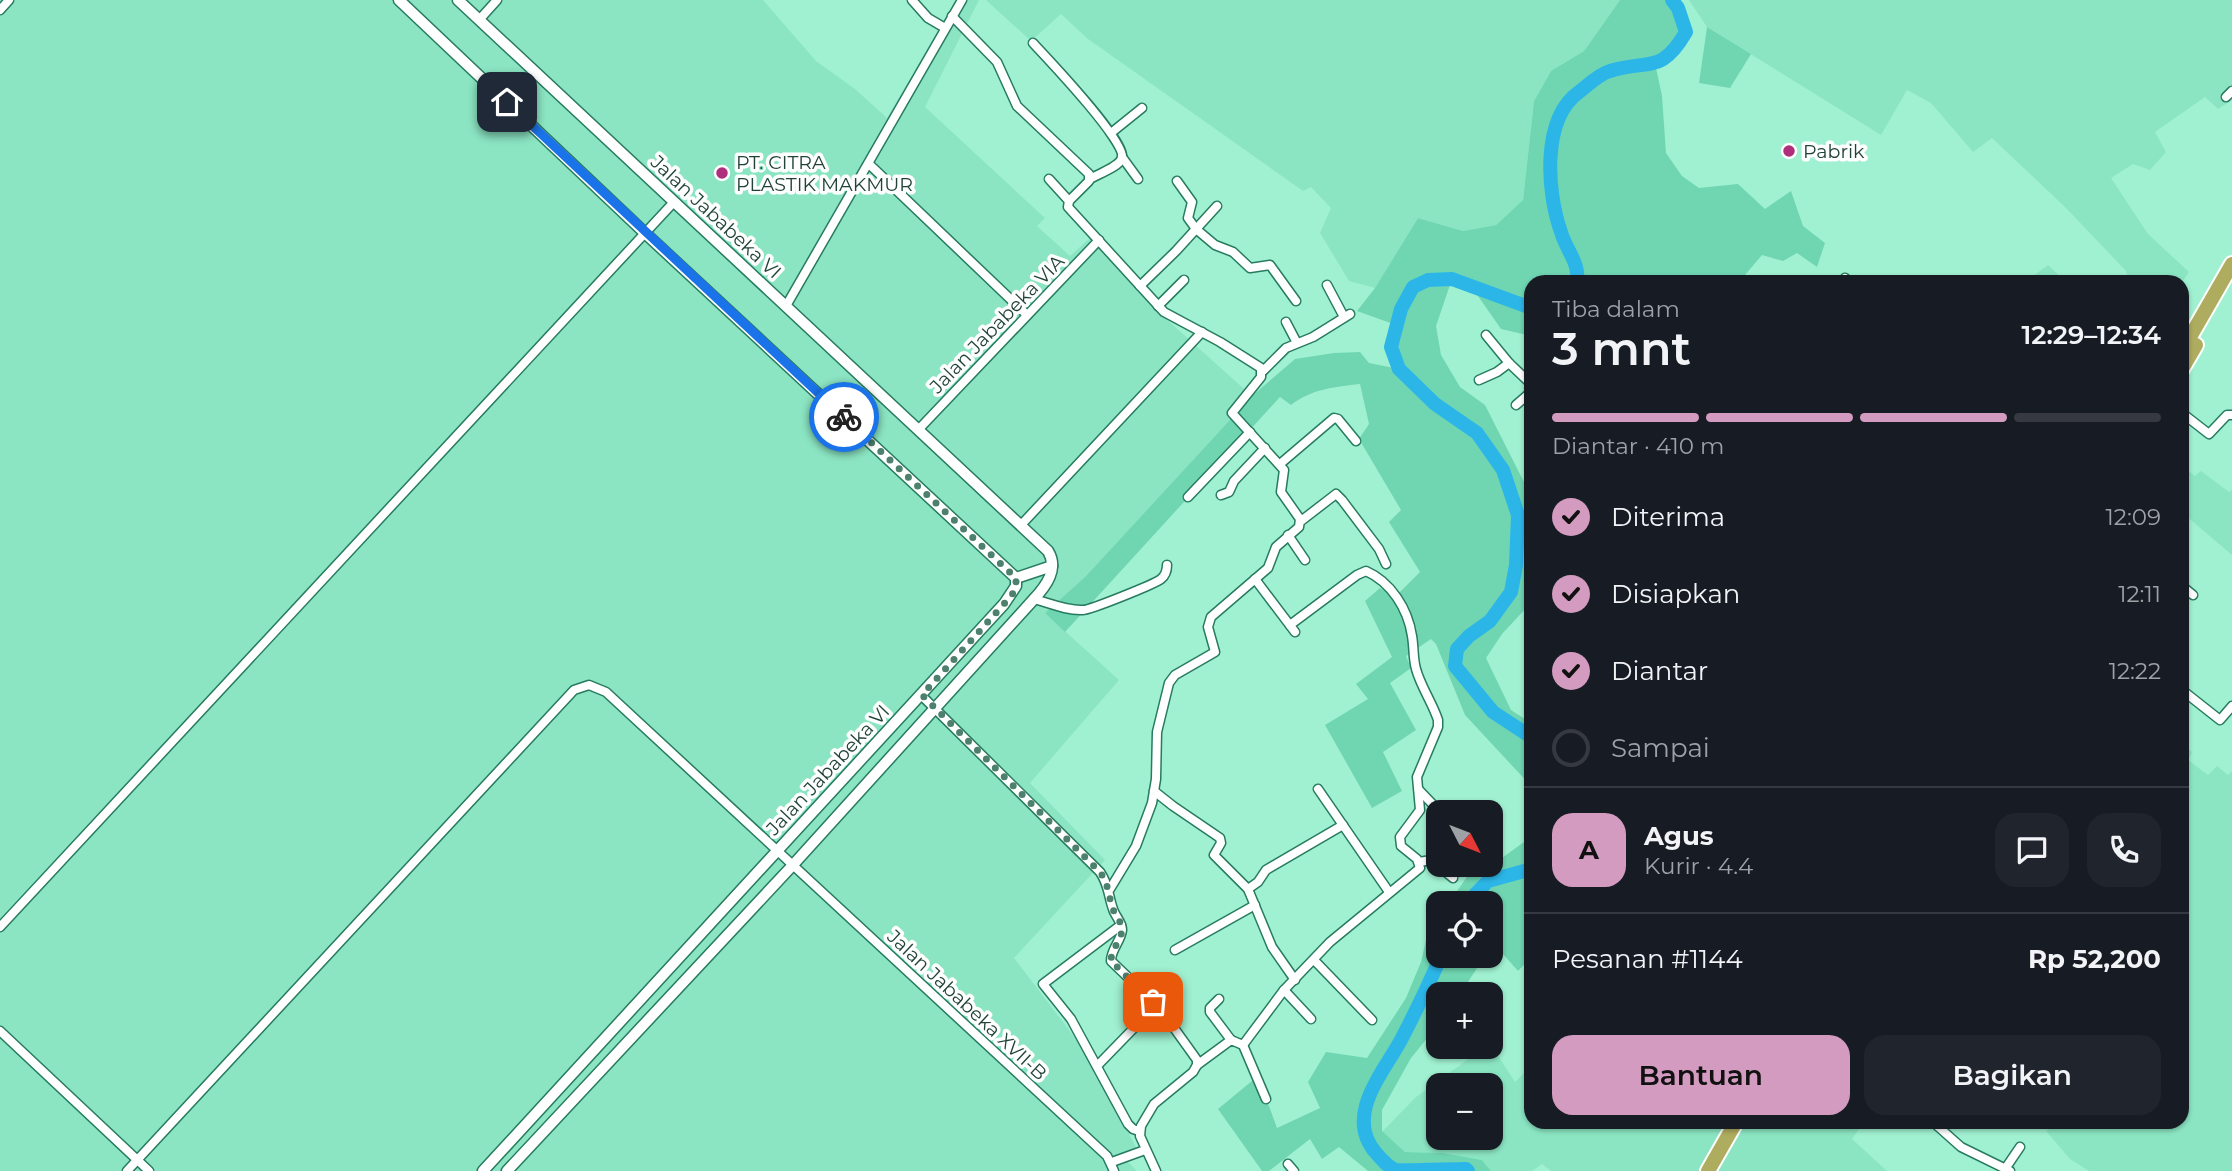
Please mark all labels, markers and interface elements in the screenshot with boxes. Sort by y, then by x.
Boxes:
pin [477,72,537,132]
icon: home [488,83,526,121]
place label: Pabrik [1803,140,1865,163]
marker: Pabrik [1781,143,1797,159]
street label: Jalan Jababeka VI [645,150,786,283]
place label: PT. CITRA PLASTIK MAKMUR [736,151,913,196]
marker: PT. CITRA PLASTIK MAKMUR [714,165,730,181]
street label: Jalan Jababeka VIA [924,250,1069,399]
text: Tiba dalam [1552,295,1680,323]
text: 12:29–12:34 [2021,319,2161,351]
text: 3 mnt [1552,320,1691,377]
courier [809,382,879,452]
icon: bike [825,398,863,436]
text: Diantar · 410 m [1552,432,1724,460]
icon: check [1552,498,1590,536]
text: Diterima [1611,501,1725,533]
text: 12:09 [2106,503,2161,531]
icon: check [1552,575,1590,613]
text: Disiapkan [1611,578,1740,610]
text: 12:11 [2118,580,2161,608]
icon: check [1552,652,1590,690]
text: Diantar [1611,655,1708,687]
text: 12:22 [2109,657,2161,685]
street label: Jalan Jababeka VI [761,700,894,841]
text: Sampai [1611,732,1710,764]
north arrow [1426,800,1503,877]
map controls [1426,800,1503,1150]
button: chat [1995,813,2069,887]
button: phone [2087,813,2161,887]
text: Agus [1644,820,1714,852]
text: A [1579,834,1599,866]
text: Kurir · 4.4 [1644,852,1753,880]
button: locate [1426,891,1503,968]
street label: Jalan Jababeka XVII-B [882,924,1051,1085]
text: Pesanan #1144 [1552,943,1743,975]
text: Rp 52,200 [2028,943,2161,975]
pin [1123,972,1183,1032]
button: + [1426,982,1503,1059]
icon: bag [1134,983,1172,1021]
button: Bantuan [1552,1035,1850,1115]
button: Bagikan [1864,1035,2161,1115]
button: − [1426,1073,1503,1150]

